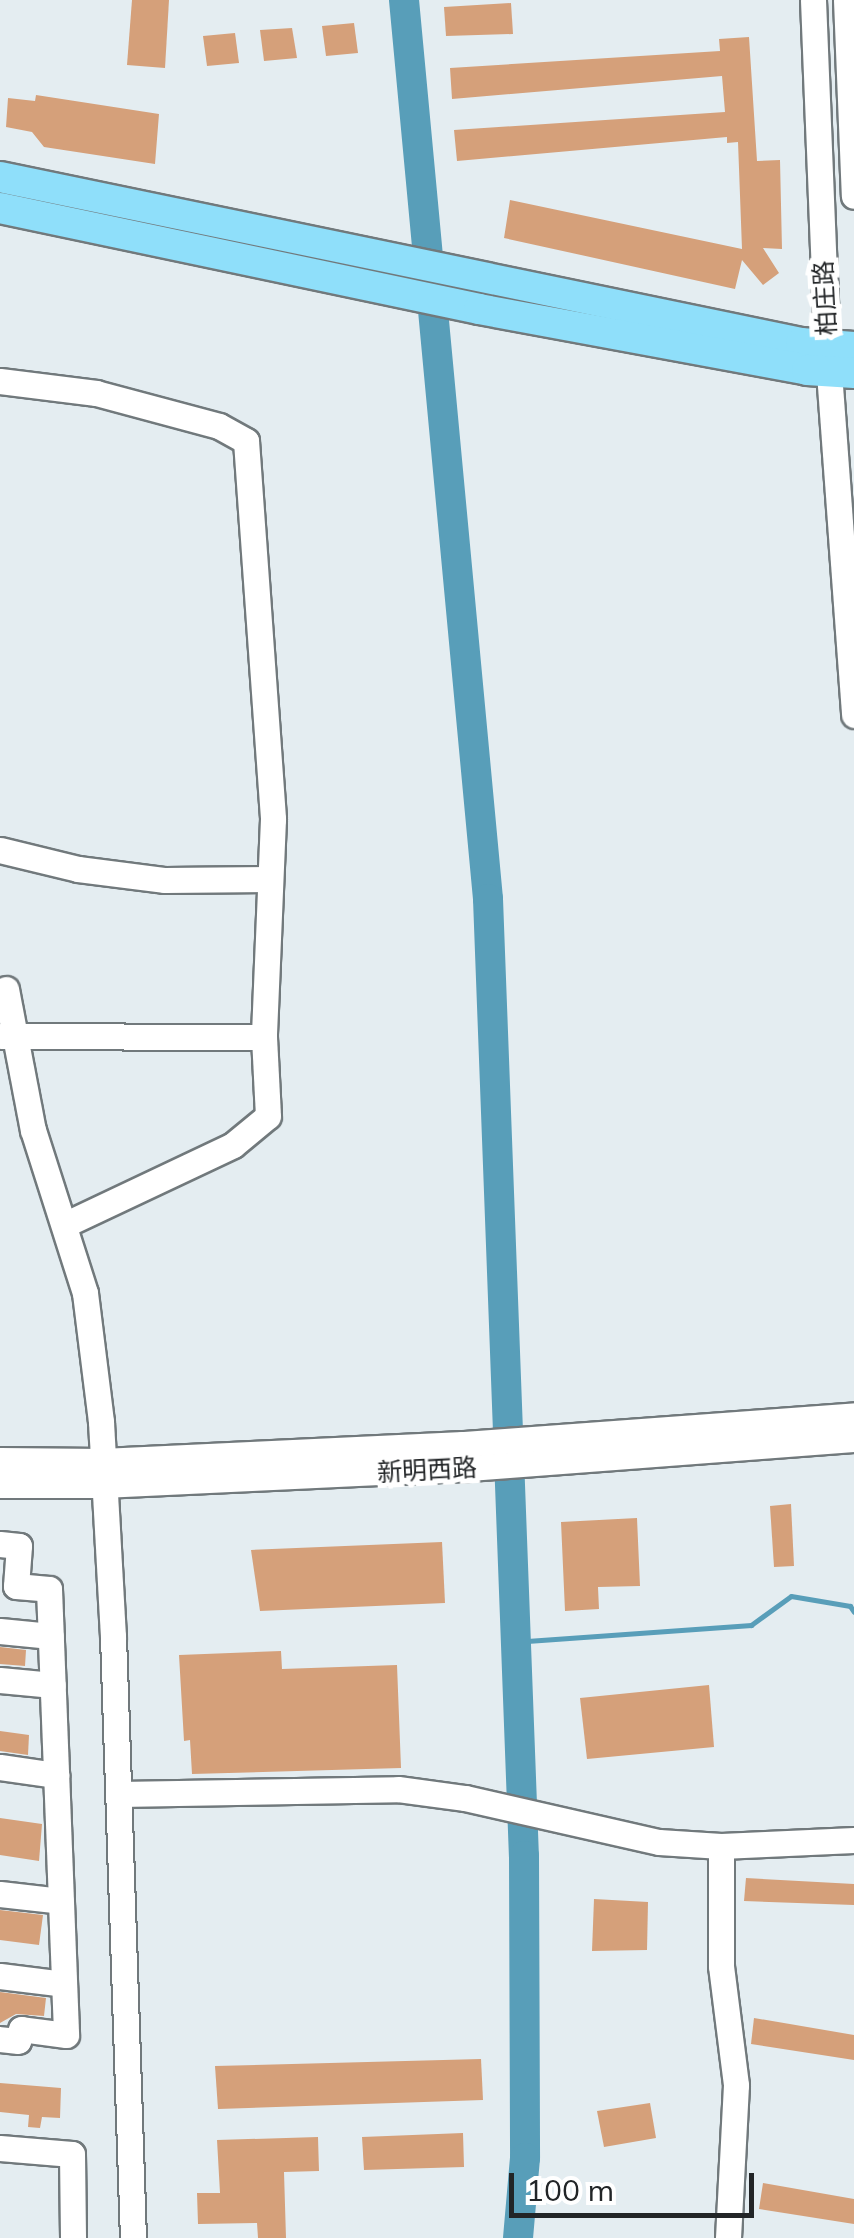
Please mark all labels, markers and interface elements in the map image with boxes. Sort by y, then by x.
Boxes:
street label: 柏庄路 [808,260,842,336]
street label: 新明西路 [376,1452,478,1488]
scale bar [514,2153,759,2215]
text: 100 m [526,2171,614,2209]

